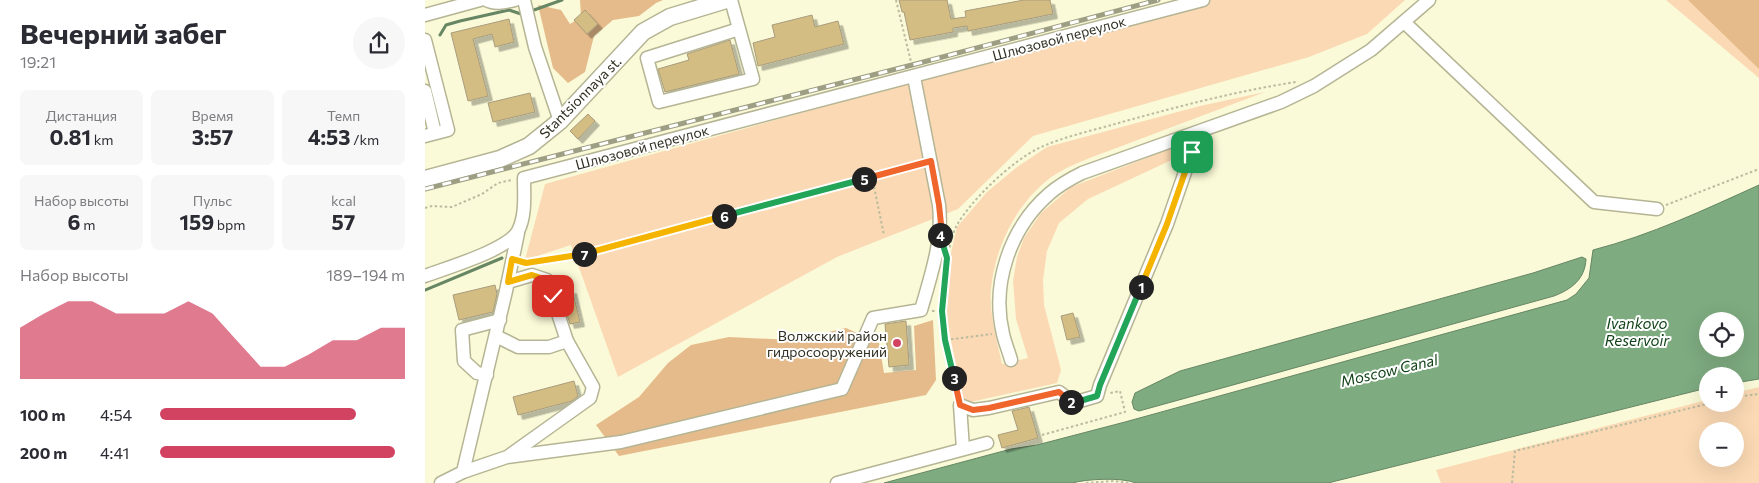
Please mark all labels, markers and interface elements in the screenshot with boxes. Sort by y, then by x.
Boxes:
street label: Шлюзовой переулок [990,12,1128,64]
text: Вечерний забег [20,16,227,50]
button: share [353,17,405,69]
text: 19:21 [20,52,56,71]
street label: Stantsionnaya st. [535,52,625,142]
text: Дистанция [46,107,117,124]
text: Время [192,107,233,124]
text: Темп [327,107,360,124]
street label: Шлюзовой переулок [573,121,711,173]
text: 0.81 [50,124,91,149]
text: 3:57 [192,124,233,149]
text: 4:53 [308,124,351,149]
text: km [91,131,113,148]
text: /km [351,131,379,148]
pin [1171,131,1213,173]
icon: arrive [1178,138,1206,166]
pin: 5 [851,166,877,192]
text: 5 [860,171,869,188]
text: Набор высоты [34,192,129,209]
text: Пульс [193,192,232,209]
text: kcal [331,192,356,209]
pin: 6 [711,204,737,228]
text: 6 [720,208,729,225]
text: 6 [68,209,81,234]
text: 159 [179,209,214,234]
text: 57 [332,209,355,234]
text: m [81,216,95,233]
text: bpm [214,216,246,233]
pin: 4 [927,222,953,248]
text: 4 [936,227,945,244]
pin: 7 [571,242,597,266]
text: 7 [581,246,588,263]
text: Набор высоты [20,265,129,284]
text: 189–194 m [326,265,405,284]
pin: 1 [1129,274,1153,300]
pin [532,275,574,317]
text: 1 [1138,279,1145,296]
icon: check [539,282,567,310]
map controls [1699,312,1744,467]
button: locate [1699,312,1744,357]
water label: Ivankovo Reservoir [1605,314,1670,349]
place label: Волжский район гидросооружений [767,327,887,360]
marker: Волжский район гидросооружений [891,337,903,349]
water label: Moscow Canal [1339,350,1440,390]
pin: 3 [941,366,967,390]
button: + [1699,367,1744,412]
text: 3 [950,370,959,387]
pin: 2 [1059,390,1083,414]
text: 2 [1068,394,1075,411]
text: 100 m [20,405,66,424]
text: 4:54 [100,405,132,424]
button: − [1699,422,1744,467]
text: 200 m [20,443,67,462]
text: 4:41 [100,443,129,462]

